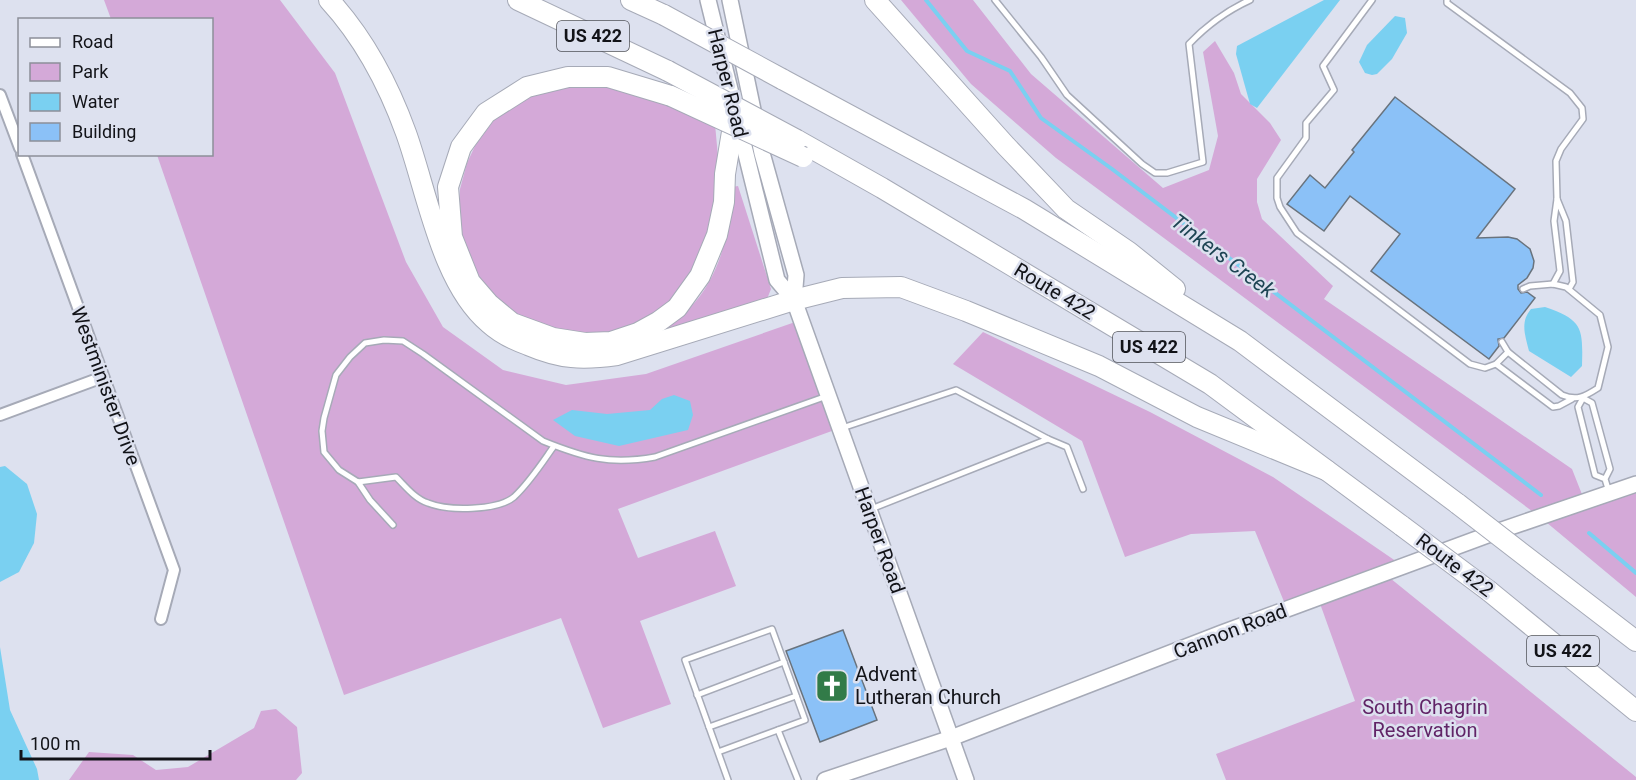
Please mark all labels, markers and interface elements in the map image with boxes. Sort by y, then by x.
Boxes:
legend [18,18,213,156]
road number: US 422 [557,21,629,51]
street label: Harper Road [703,26,753,140]
text: Road [72,31,113,52]
text: Park [72,61,109,82]
text: Water [72,91,119,112]
text: Building [72,121,136,142]
water label: Tinkers Creek [1166,209,1280,303]
street label: Route 422 [1010,257,1100,325]
street label: Westminister Drive [66,303,146,469]
road number: US 422 [1113,332,1185,362]
street label: Harper Road [850,484,910,596]
street label: Route 422 [1412,528,1498,602]
street label: Cannon Road [1170,598,1290,664]
road number: US 422 [1527,636,1599,666]
place label: Advent Lutheran Church [855,662,1001,709]
church icon: Advent Lutheran Church [814,668,850,704]
park label: South Chagrin Reservation [1362,695,1488,742]
scale bar [21,723,210,761]
text: 100 m [30,733,81,754]

